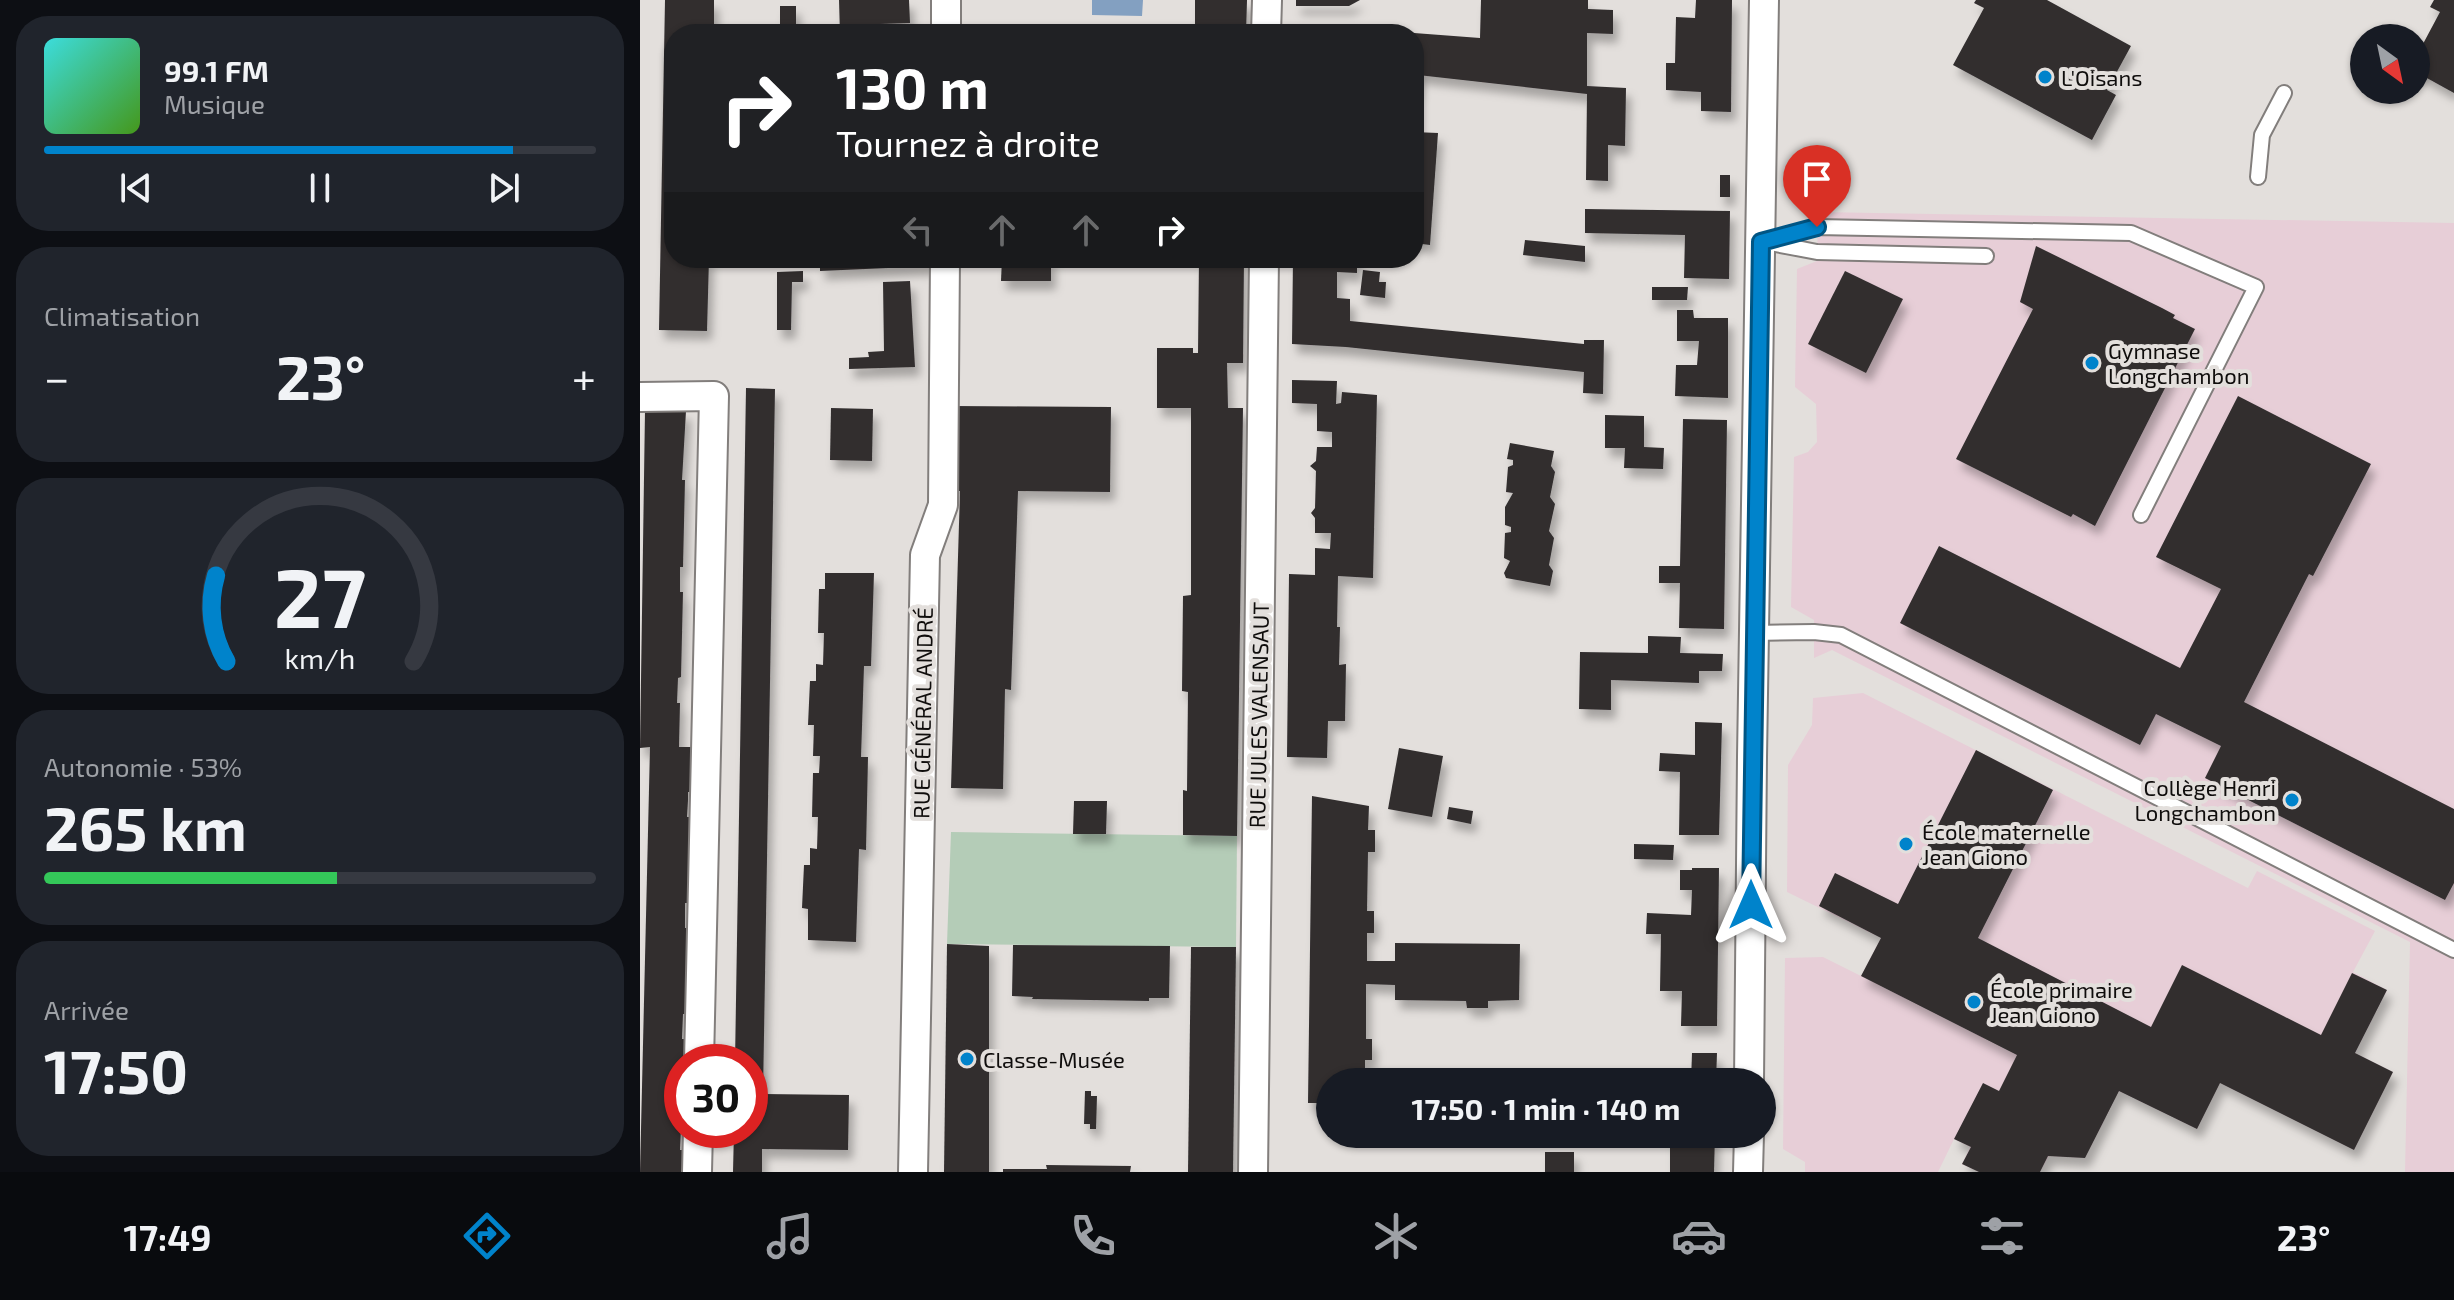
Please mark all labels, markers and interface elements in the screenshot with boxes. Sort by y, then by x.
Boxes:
north arrow [2350,24,2430,104]
map controls [2350,24,2430,104]
text: 99.1 FM [164,52,269,88]
text: 130 m [836,53,989,120]
icon: right [704,56,808,160]
place label: L'Oisans [2061,64,2142,90]
marker: L'Oisans [2036,68,2054,86]
text: Musique [164,88,265,119]
text: Tournez à droite [836,121,1100,164]
pin [1783,145,1851,227]
icon: arrive [1795,157,1839,201]
icon: previous [114,166,158,210]
icon: pause [298,166,342,210]
icon: next [482,166,526,210]
icon: left [896,208,940,252]
icon: ahead [980,208,1024,252]
icon: ahead [1064,208,1108,252]
icon: right [1148,208,1192,252]
text: Climatisation [44,300,200,331]
place label: Gymnase Longchambon [2108,337,2249,388]
text: 23° [276,340,366,412]
text: − [44,350,70,403]
text: + [572,350,596,403]
marker: Gymnase Longchambon [2083,354,2101,372]
text: 27 [274,545,366,645]
street label: RUE JULES VALENSAUT [1243,601,1273,828]
street label: RUE GÉNÉRAL ANDRÉ [907,607,937,819]
text: km/h [285,640,355,675]
text: Autonomie · 53% [44,751,242,782]
place label: Collège Henri Longchambon [2135,774,2276,825]
text: 265 km [44,791,247,863]
marker: Collège Henri Longchambon [2283,791,2301,809]
place label: École maternelle Jean Giono [1922,818,2091,869]
marker: École maternelle Jean Giono [1897,835,1915,853]
position arrow [1709,863,1793,947]
place label: École primaire Jean Giono [1990,976,2133,1027]
marker: École primaire Jean Giono [1965,993,1983,1011]
text: Arrivée [44,994,129,1025]
text: 17:50 [44,1034,188,1106]
speed limit sign: 30 [664,1044,768,1148]
place label: Classe-Musée [983,1046,1125,1072]
marker: Classe-Musée [958,1050,976,1068]
text: 17:50 · 1 min · 140 m [1411,1090,1681,1126]
icon: directions [459,1208,515,1264]
icon: music [762,1208,818,1264]
icon: phone [1065,1208,1121,1264]
icon: climate [1368,1208,1424,1264]
icon: car [1671,1208,1727,1264]
icon: filters [1974,1208,2030,1264]
text: 17:49 [124,1215,212,1258]
text: 23° [2277,1215,2330,1258]

